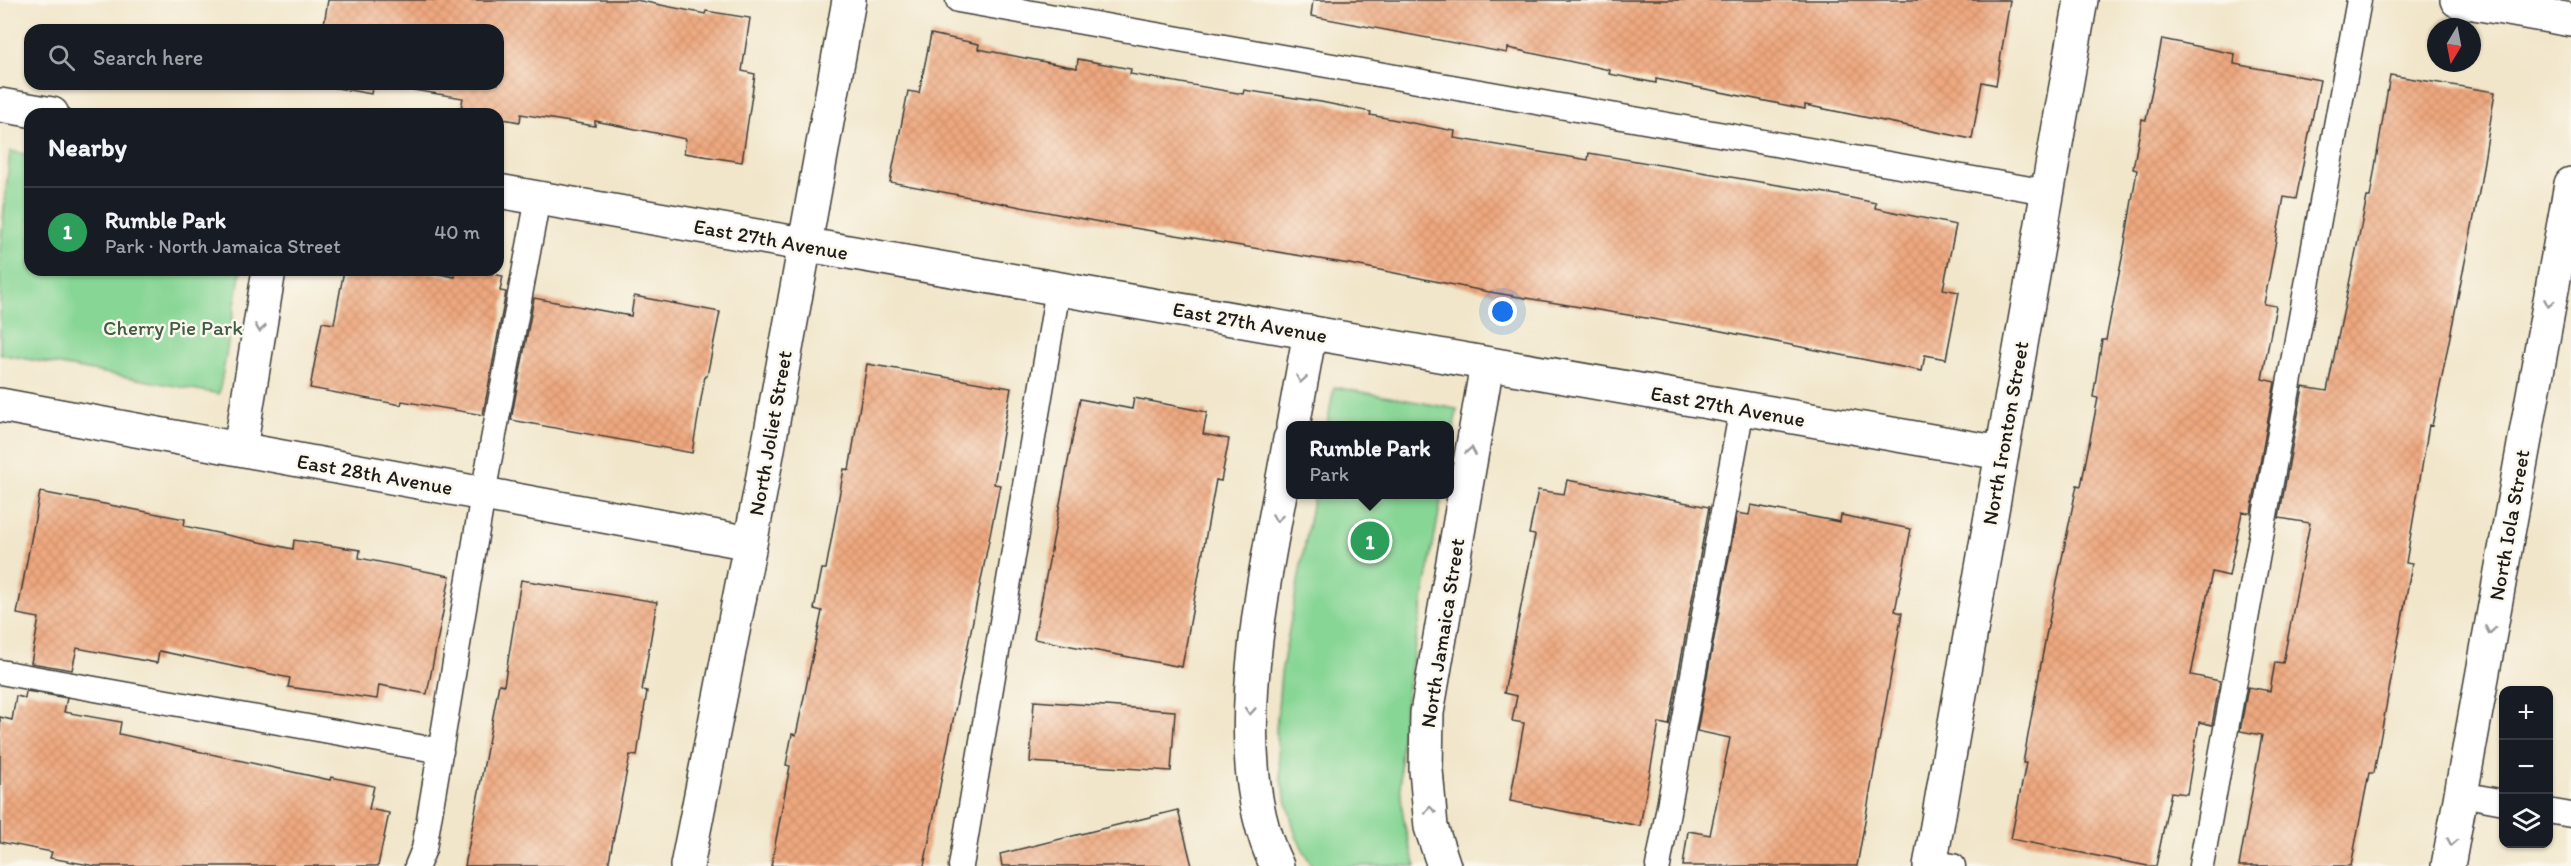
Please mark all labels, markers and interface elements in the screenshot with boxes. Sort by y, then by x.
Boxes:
north arrow [2427,18,2481,72]
search box [24,24,504,90]
icon: search [45,41,78,74]
text: Search here [93,44,203,71]
text: Nearby [48,131,127,163]
text: Rumble Park [105,207,226,234]
street label: East 27th Avenue [692,213,850,265]
text: 1 [63,220,72,244]
text: 40 m [434,220,480,244]
text: Park · North Jamaica Street [105,234,341,258]
street label: East 27th Avenue [1171,296,1329,348]
your location [1488,297,1517,326]
one-way arrow [2543,298,2556,308]
park label: Cherry Pie Park [103,315,243,340]
one-way arrow [254,322,267,332]
street label: North Ironton Street [1977,339,2034,527]
street label: North Joliet Street [743,348,797,518]
one-way arrow [1295,374,1308,384]
street label: East 27th Avenue [1649,380,1807,432]
popup [1286,421,1454,499]
text: Rumble Park [1310,435,1430,462]
one-way arrow [1464,446,1476,455]
street label: North Iola Street [2483,447,2535,602]
street label: East 28th Avenue [295,448,455,500]
text: Park [1310,462,1349,486]
one-way arrow [1271,512,1284,522]
pin: 1 [1350,518,1390,564]
street label: North Jamaica Street [1415,536,1469,730]
one-way arrow [2484,624,2497,634]
map controls [2499,686,2553,848]
button: + [2499,686,2553,740]
one-way arrow [1244,706,1257,715]
button: − [2499,740,2553,794]
button: layers [2499,794,2553,848]
one-way arrow [1424,805,1436,814]
one-way arrow [2446,837,2459,847]

